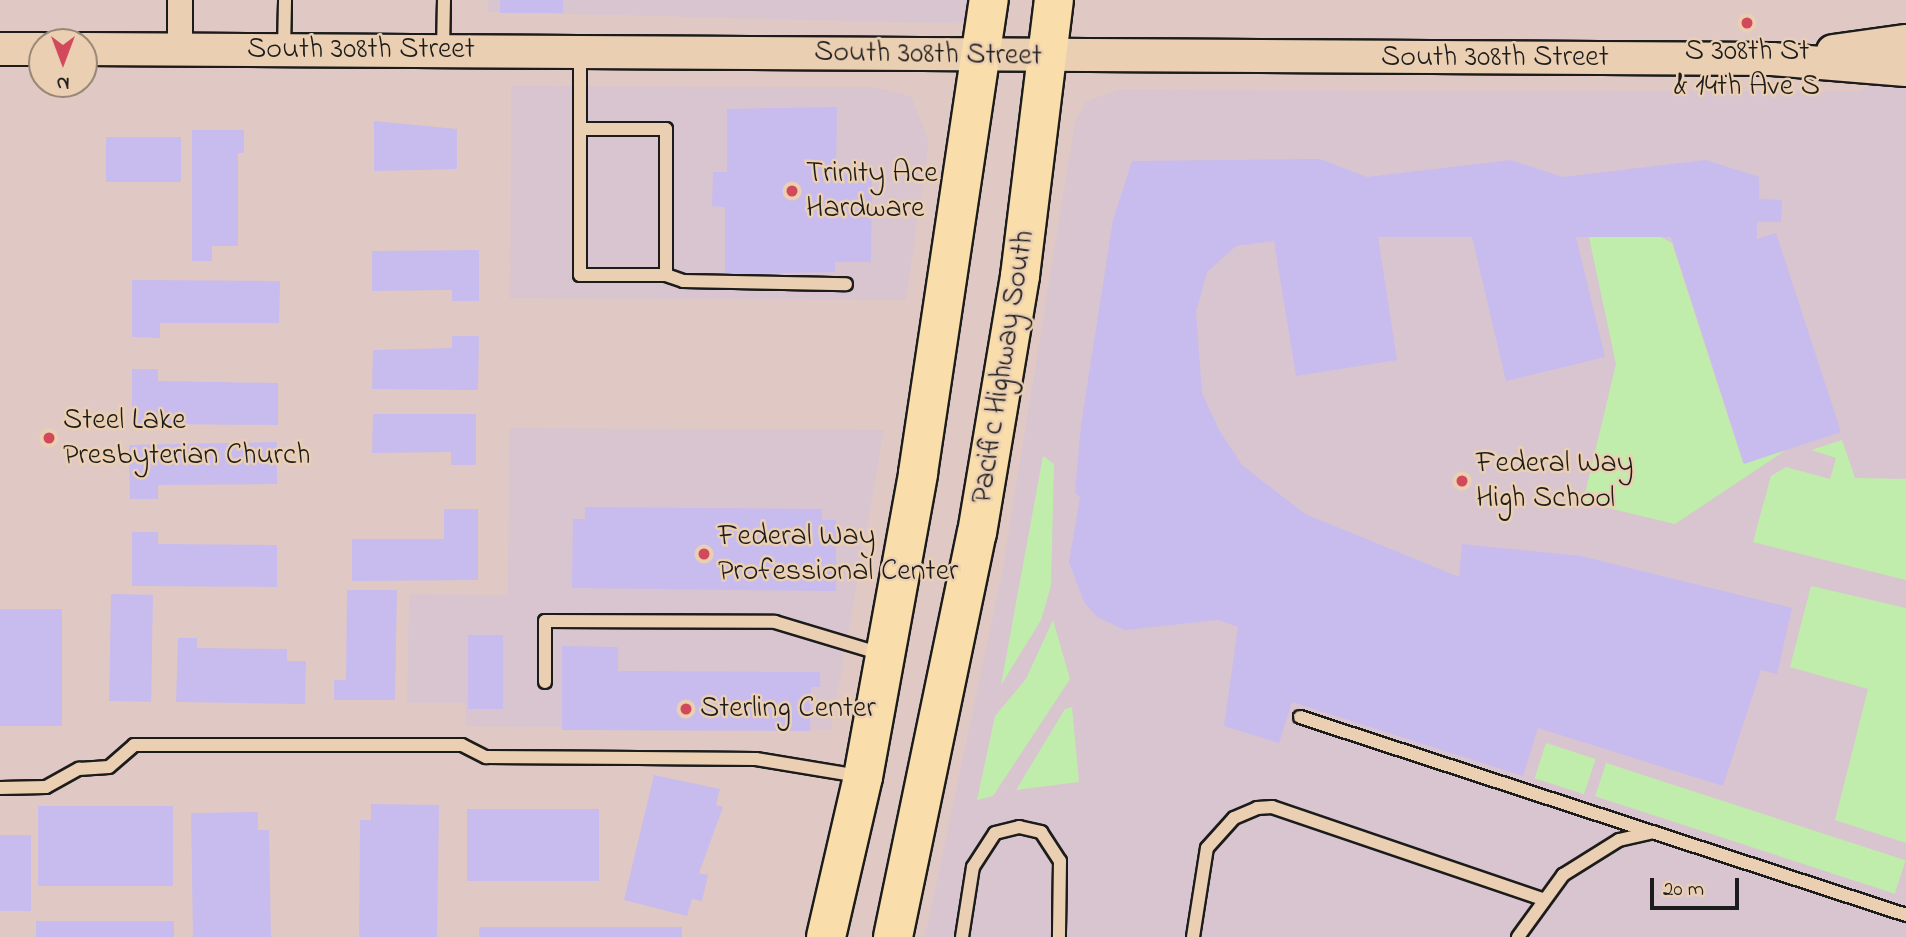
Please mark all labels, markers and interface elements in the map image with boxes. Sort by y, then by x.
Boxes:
marker: S 308th St & 14th Ave S [1739,15,1755,31]
north arrow [28,28,98,98]
street label: South 308th Street [247,32,475,68]
place label: S 308th St & 14th Ave S [1674,34,1820,104]
street label: South 308th Street [814,35,1042,75]
street label: South 308th Street [1381,40,1609,76]
text: N [57,69,69,96]
place label: Trinity Ace Hardware [806,156,938,226]
marker: Trinity Ace Hardware [784,183,800,199]
street label: Pacific Highway South [965,228,1043,506]
place label: Steel Lake Presbyterian Church [63,403,310,474]
marker: Steel Lake Presbyterian Church [41,430,57,446]
place label: Federal Way High School [1476,446,1633,516]
marker: Federal Way High School [1454,473,1470,489]
place label: Federal Way Professional Center [718,519,958,590]
marker: Federal Way Professional Center [696,546,712,562]
place label: Sterling Center [700,691,876,727]
marker: Sterling Center [678,701,694,717]
scale bar [1654,864,1743,908]
text: 20 m [1663,875,1704,905]

